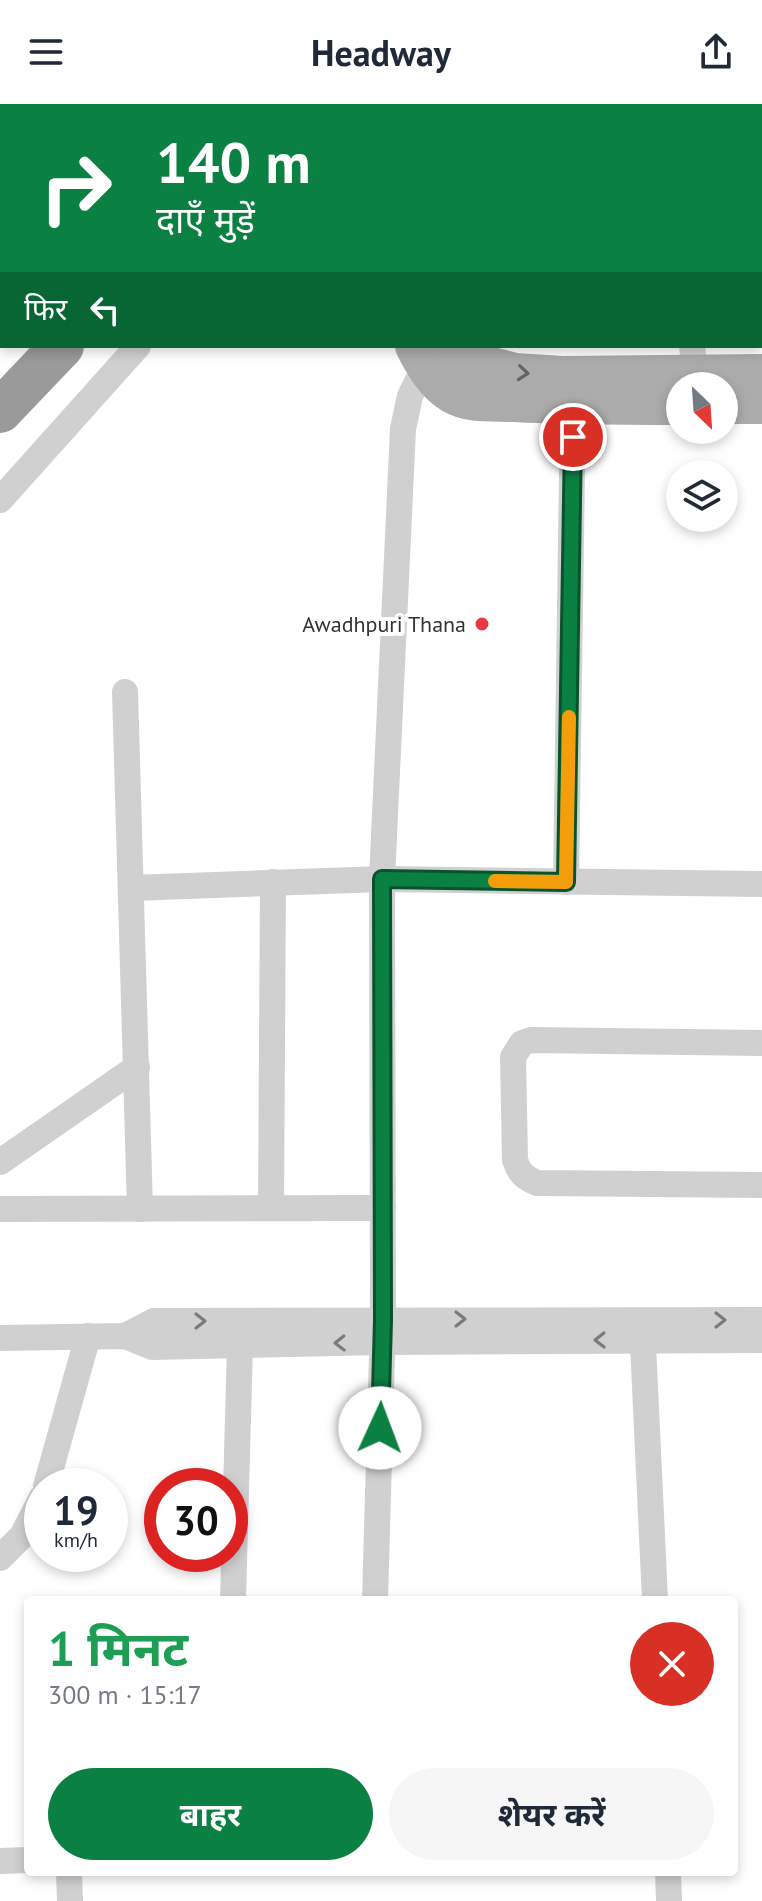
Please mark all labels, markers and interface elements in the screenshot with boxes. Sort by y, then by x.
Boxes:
text: Headway [311,29,451,76]
icon: menu [24,30,68,74]
icon: share [694,30,738,74]
text: 140 m [156,126,311,198]
icon: right [24,136,128,240]
text: दाएँ मुड़ें [156,196,255,243]
icon: left [83,288,127,332]
text: फिर [24,289,67,328]
one-way arrow [517,364,530,381]
north arrow [666,372,738,444]
map controls [666,372,738,532]
pin [539,403,607,471]
icon: arrive [551,415,595,459]
button: layers [666,460,738,532]
place label: Awadhpuri Thana [302,610,466,638]
marker: Awadhpuri Thana [473,615,491,633]
one-way arrow [454,1310,467,1328]
one-way arrow [714,1311,727,1328]
one-way arrow [194,1312,207,1330]
one-way arrow [593,1331,606,1348]
one-way arrow [333,1334,346,1351]
position arrow [338,1386,422,1470]
speed limit sign: 30 [144,1468,248,1572]
text: 19 [53,1484,99,1536]
text: km/h [54,1527,98,1553]
text: 1 मिनट [48,1617,188,1679]
button: close [630,1622,714,1706]
text: 300 m · 15:17 [48,1678,202,1711]
button: बाहर [48,1768,373,1860]
button: शेयर करें [389,1768,714,1860]

